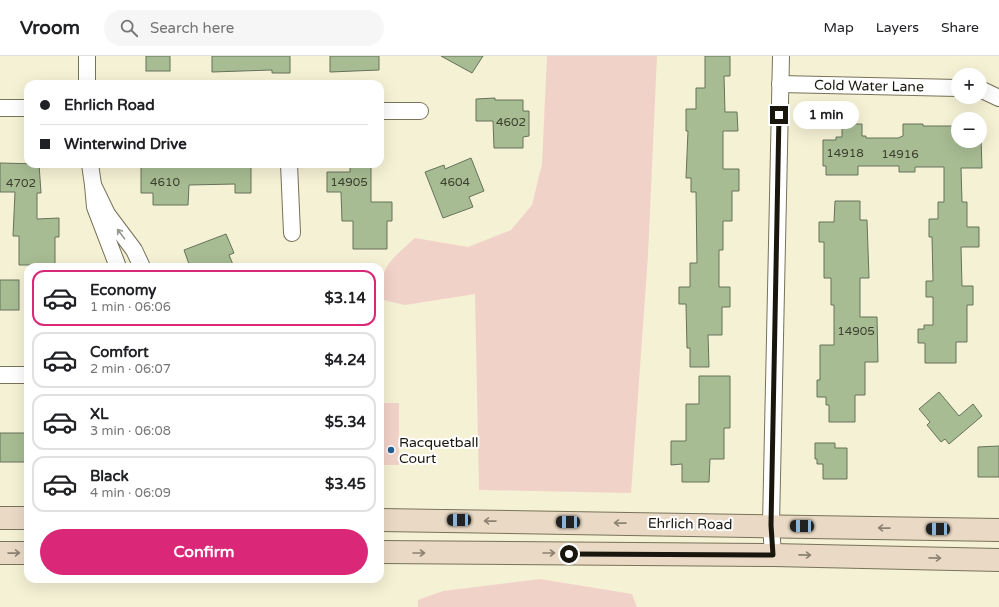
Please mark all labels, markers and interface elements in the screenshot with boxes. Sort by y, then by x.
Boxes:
search box [104,10,384,46]
text: Vroom [20,17,80,39]
icon: search [118,17,140,39]
text: Search here [150,19,234,37]
text: Map [824,19,854,36]
text: Layers [876,19,919,36]
text: Share [941,19,979,36]
map controls [951,68,987,148]
button: + [951,68,987,104]
street label: Cold Water Lane [814,77,924,95]
text: Ehrlich Road [64,96,155,114]
callout: 1 min [793,101,859,129]
route end [770,106,788,124]
text: 1 min [809,107,843,123]
button: − [951,112,987,148]
house number: 4602 [496,115,526,129]
text: Winterwind Drive [64,135,187,153]
house number: 14918 [826,146,864,160]
house number: 14916 [881,147,919,161]
house number: 4610 [150,175,181,189]
house number: 14905 [330,175,368,189]
house number: 4604 [440,175,471,189]
house number: 4702 [6,176,36,190]
one-way arrow [117,229,126,240]
icon: car [42,280,78,316]
text: Economy [90,281,156,299]
text: $3.14 [325,289,366,307]
text: 1 min · 06:06 [90,299,171,315]
house number: 14905 [837,324,875,338]
icon: car [42,342,78,378]
text: Comfort [90,343,149,361]
text: $4.24 [325,351,366,369]
text: 2 min · 06:07 [90,361,171,377]
icon: car [42,404,78,440]
text: XL [90,405,109,423]
text: $5.34 [325,413,366,431]
text: 3 min · 06:08 [90,423,171,439]
place label: Racquetball Court [399,434,479,467]
marker: Racquetball Court [386,445,396,455]
icon: car [42,466,78,502]
text: Black [90,467,129,485]
text: $3.45 [325,475,366,493]
text: 4 min · 06:09 [90,485,171,501]
car [447,514,471,526]
street label: Ehrlich Road [648,515,732,533]
car [556,516,580,528]
one-way arrow [484,517,497,525]
one-way arrow [614,519,627,527]
car [790,520,814,532]
car [926,523,950,535]
one-way arrow [878,524,891,531]
button: Confirm [40,529,368,575]
route start [560,545,578,563]
one-way arrow [7,549,20,557]
one-way arrow [412,549,425,557]
one-way arrow [542,549,555,557]
one-way arrow [798,552,811,559]
one-way arrow [928,555,941,562]

